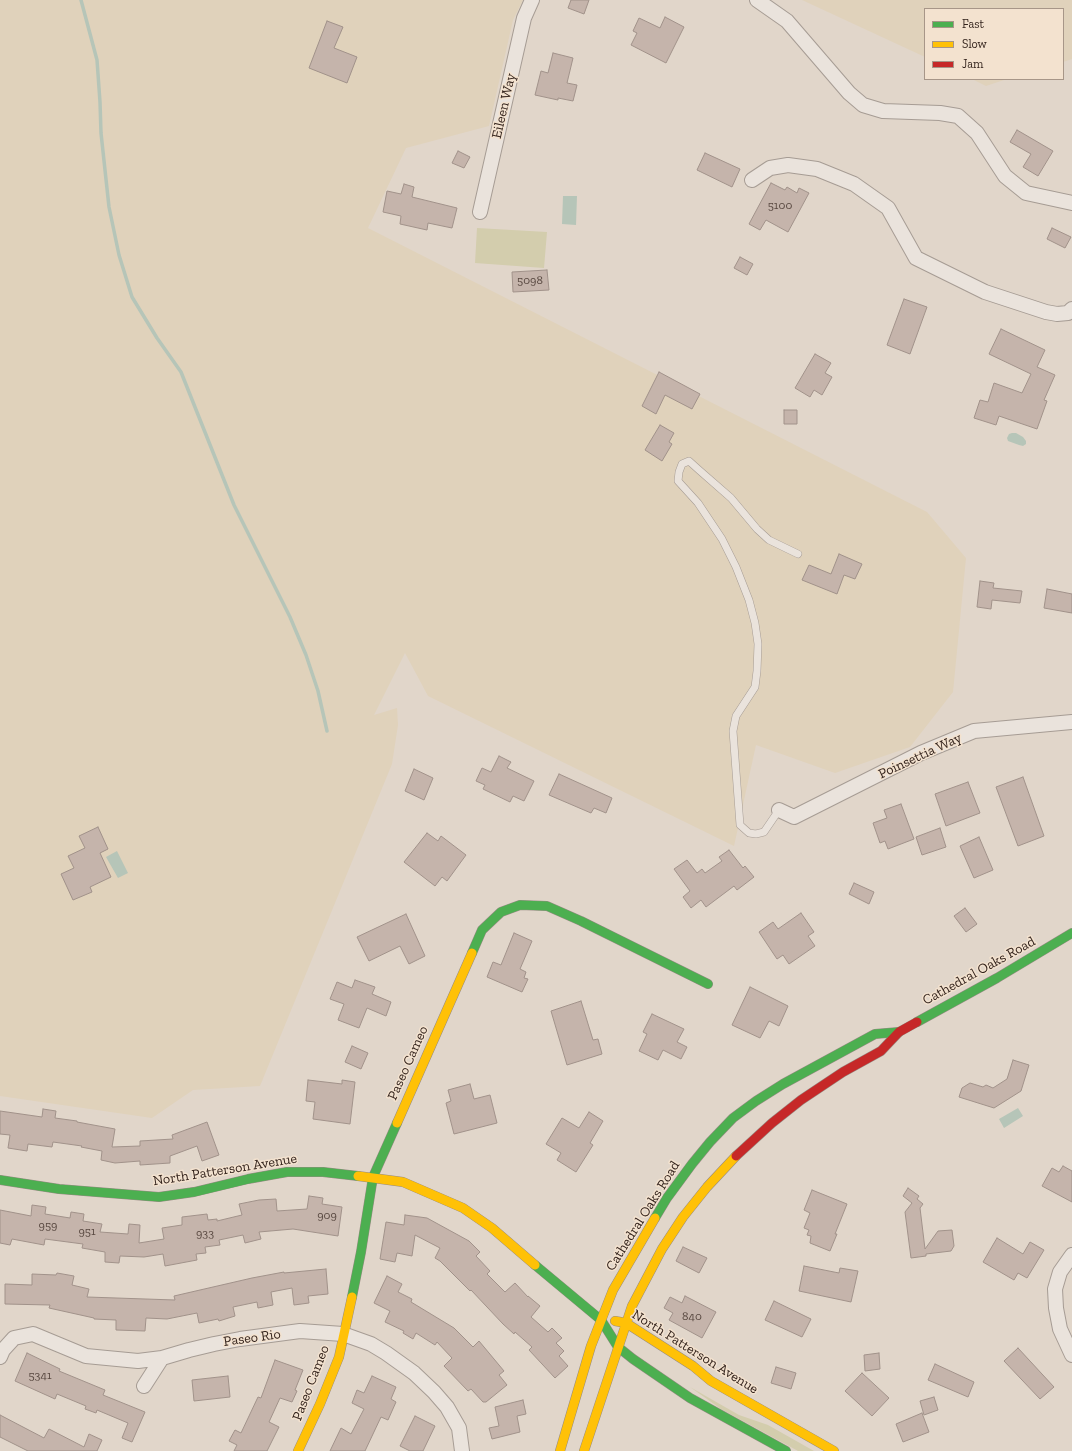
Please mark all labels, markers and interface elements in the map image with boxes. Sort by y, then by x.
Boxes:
legend [924,8,1064,80]
text: Fast [962,17,984,31]
text: Slow [962,37,987,51]
text: Jam [962,57,983,71]
street label: Eileen Way [488,72,520,140]
house number: 5100 [768,199,792,213]
house number: 5098 [517,274,543,288]
street label: Poinsettia Way [876,729,964,783]
street label: Cathedral Oaks Road [920,933,1038,1009]
street label: Paseo Cameo [384,1023,432,1103]
street label: North Patterson Avenue [152,1150,298,1190]
street label: Cathedral Oaks Road [602,1158,684,1274]
house number: 909 [317,1209,337,1223]
house number: 959 [39,1219,57,1233]
house number: 951 [78,1225,96,1239]
house number: 933 [196,1227,214,1241]
street label: North Patterson Avenue [629,1306,761,1398]
house number: 840 [682,1310,702,1324]
street label: Paseo Rio [222,1326,282,1350]
street label: Paseo Cameo [289,1343,333,1423]
house number: 5341 [28,1369,52,1383]

